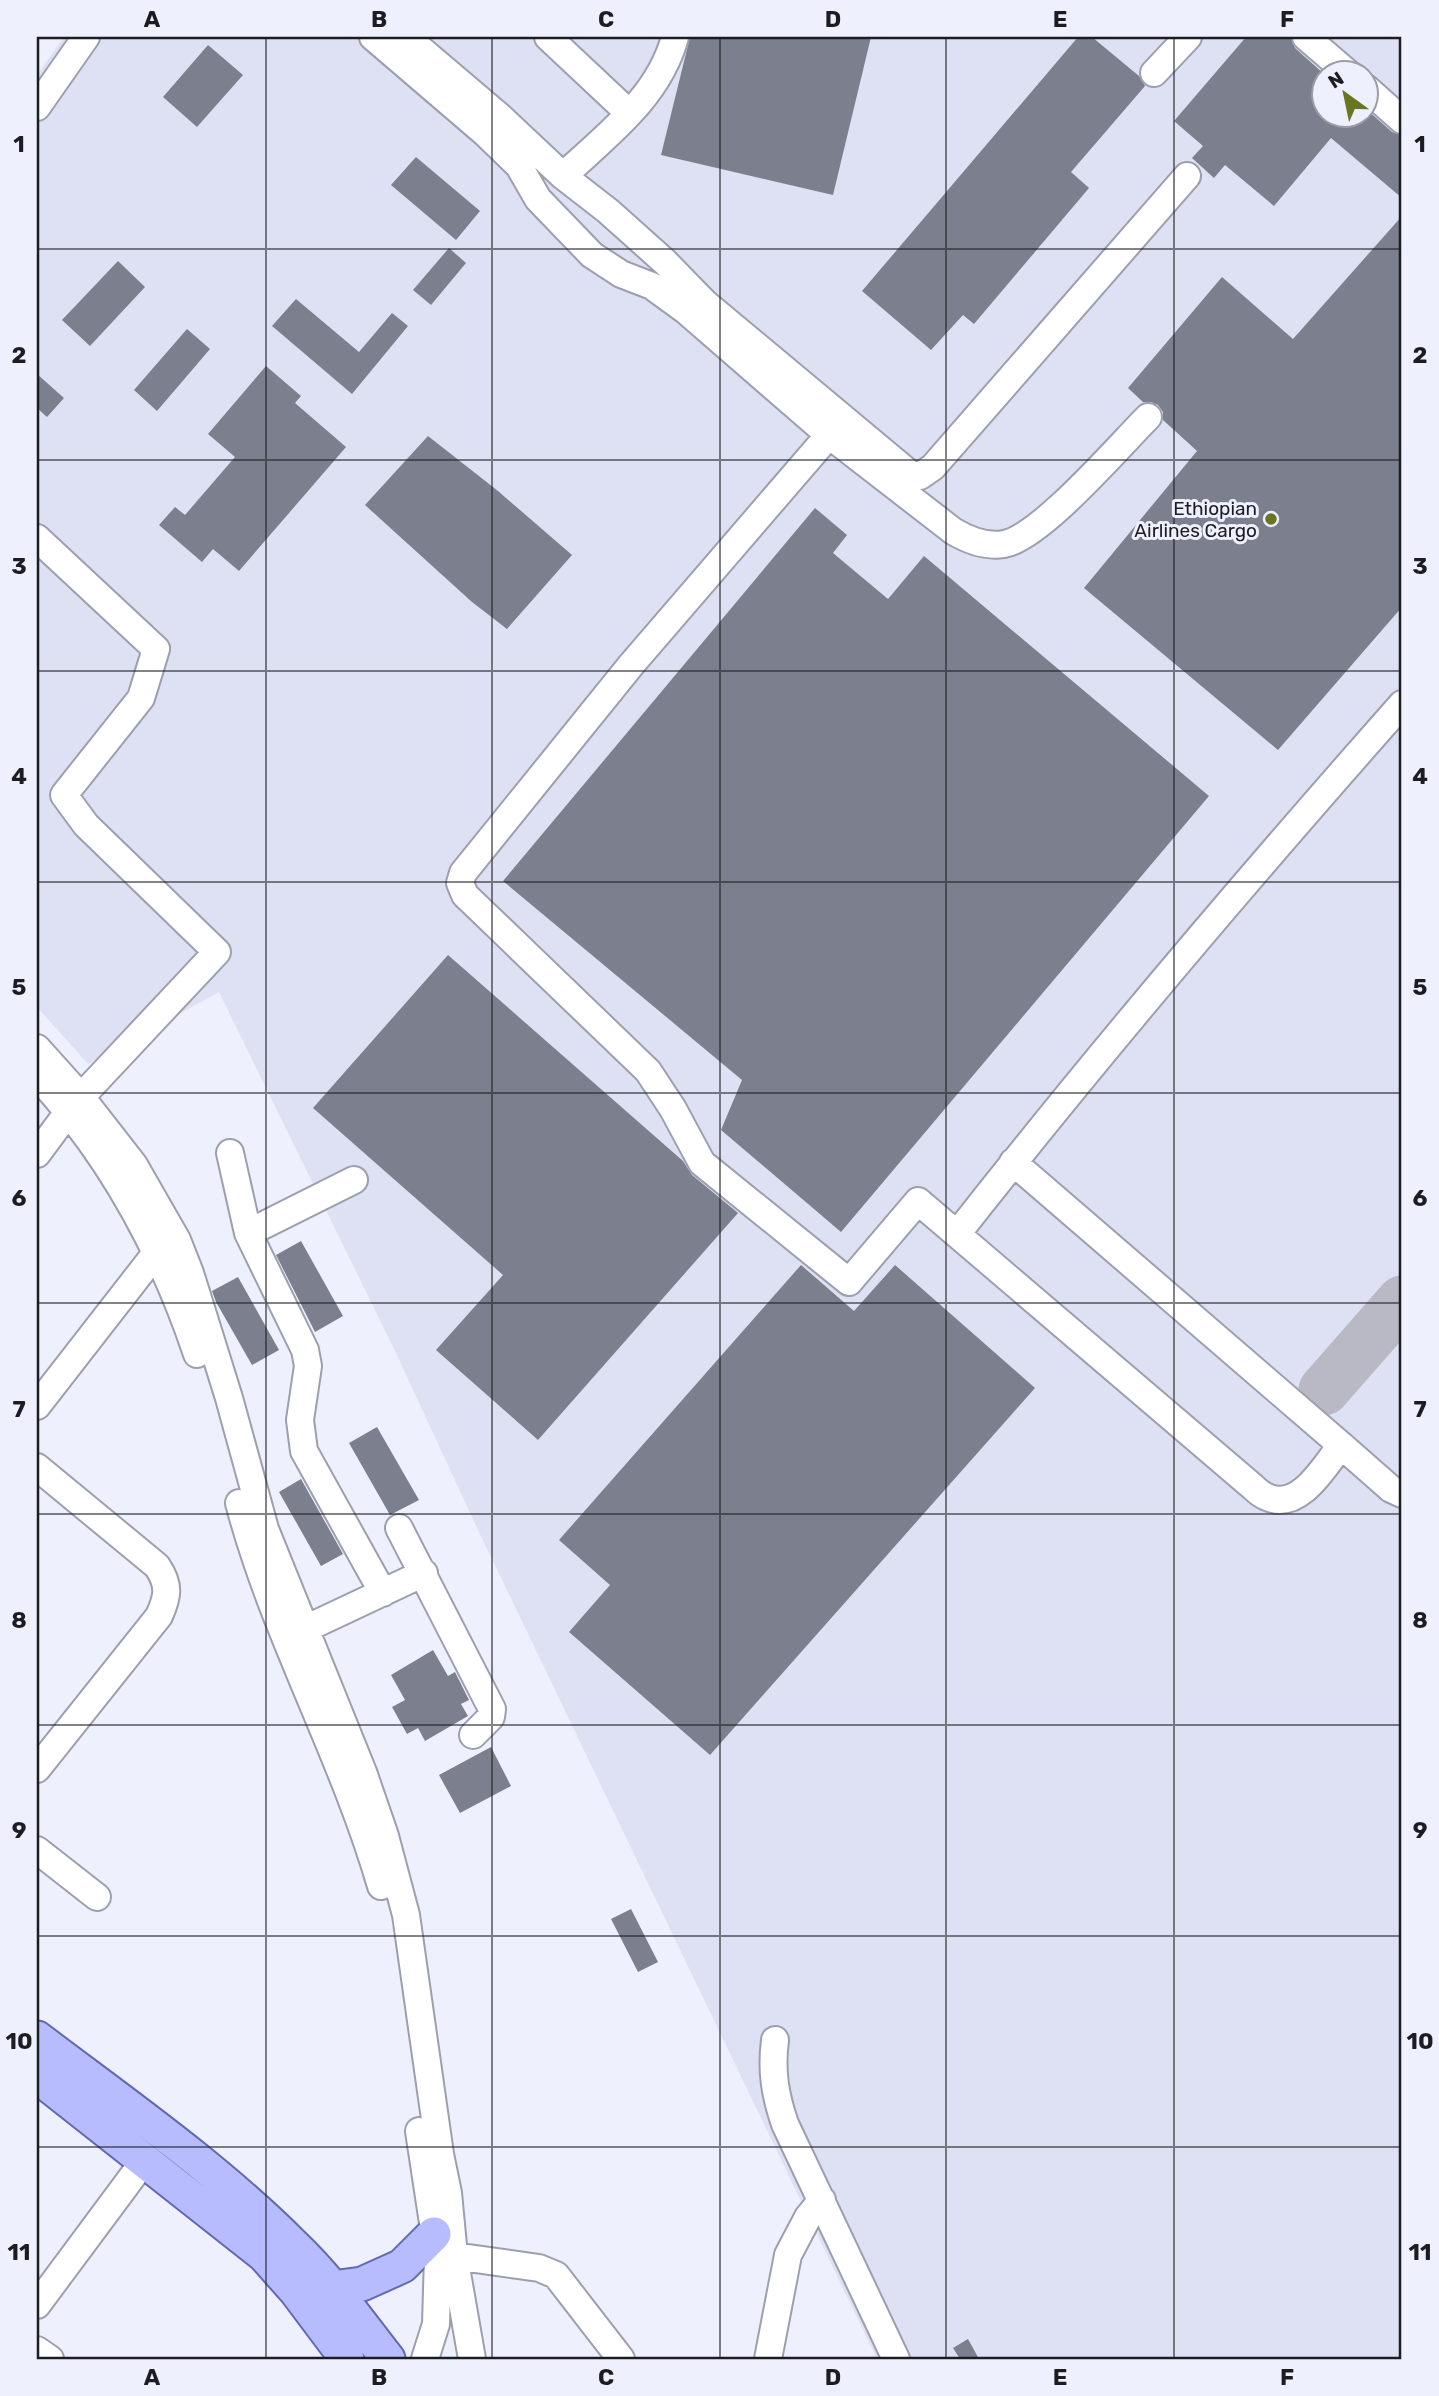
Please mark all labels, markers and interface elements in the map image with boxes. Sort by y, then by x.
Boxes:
text: A [144,5,161,33]
text: B [371,5,387,33]
text: C [598,5,614,33]
text: D [825,5,841,33]
text: E [1053,5,1067,33]
text: F [1280,5,1294,33]
north arrow [1310,60,1380,130]
text: N [1324,67,1348,94]
text: 1 [13,130,25,158]
text: 1 [1414,130,1426,158]
text: 2 [12,341,26,369]
text: 2 [1413,341,1427,369]
place label: Ethiopian Airlines Cargo [1134,497,1257,542]
marker: Ethiopian Airlines Cargo [1263,511,1279,527]
text: 3 [11,552,27,580]
text: 3 [1412,552,1428,580]
text: 4 [11,762,27,790]
text: 4 [1412,762,1428,790]
text: 5 [12,973,27,1001]
text: 5 [1413,973,1428,1001]
text: 6 [12,1184,27,1212]
text: 6 [1413,1184,1428,1212]
text: 7 [12,1395,26,1423]
text: 7 [1413,1395,1427,1423]
text: 8 [11,1606,27,1634]
text: 8 [1412,1606,1428,1634]
text: 9 [12,1816,26,1844]
text: 9 [1413,1816,1427,1844]
text: 10 [5,2027,33,2055]
text: 10 [1406,2027,1434,2055]
text: 11 [8,2238,30,2266]
text: 11 [1409,2238,1431,2266]
text: A [144,2363,161,2391]
text: B [371,2363,387,2391]
text: C [598,2363,614,2391]
text: D [825,2363,841,2391]
text: E [1053,2363,1067,2391]
text: F [1280,2363,1294,2391]

